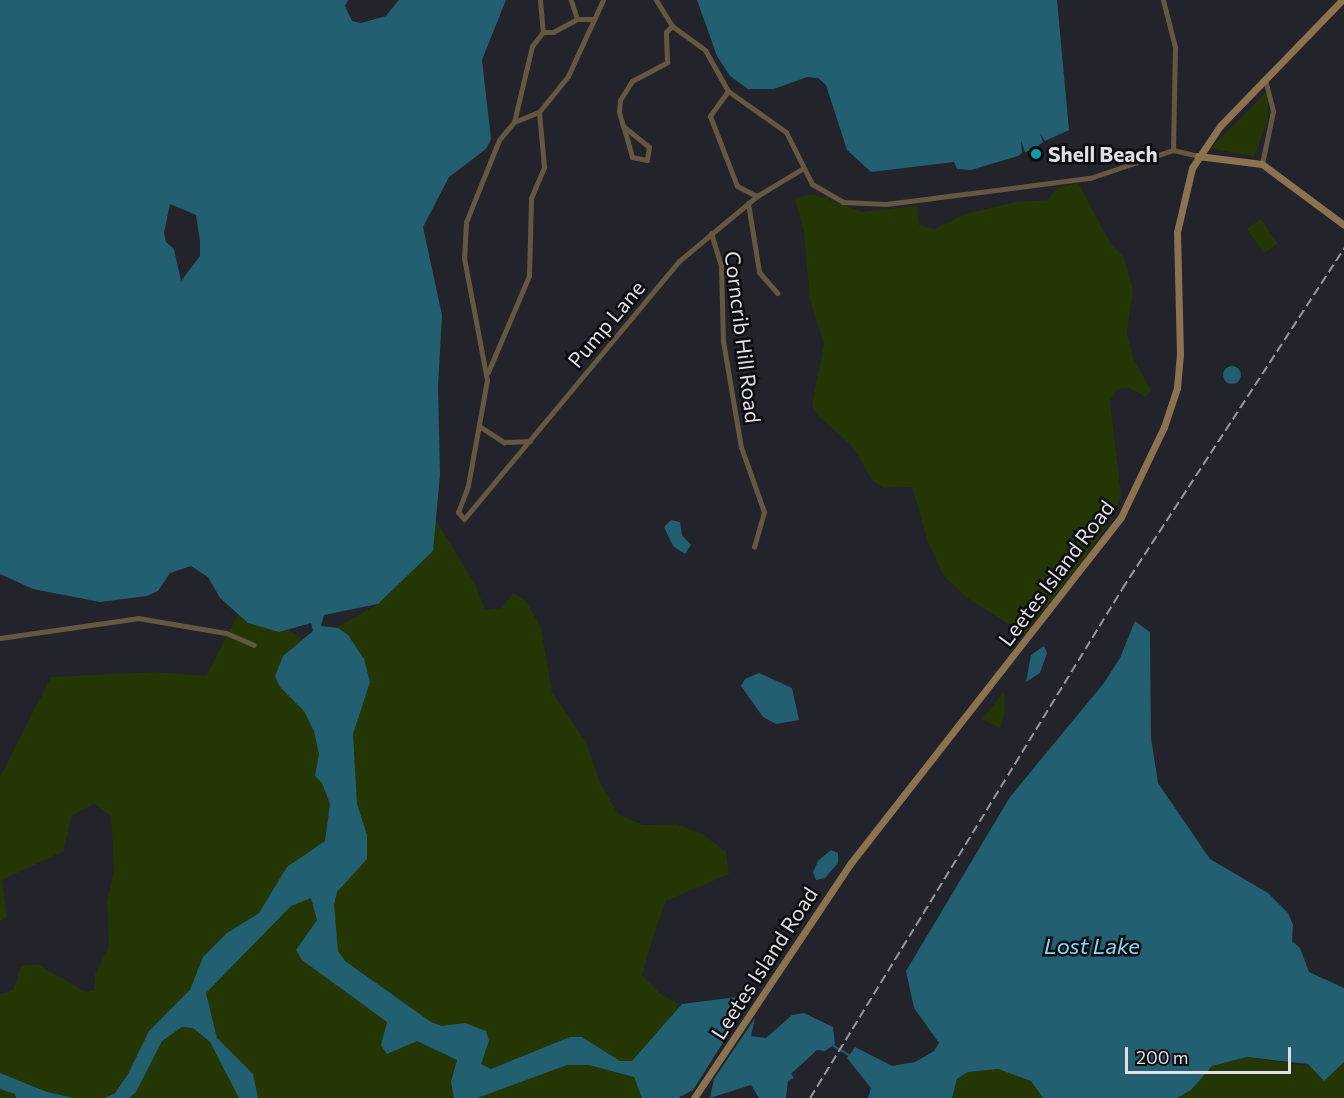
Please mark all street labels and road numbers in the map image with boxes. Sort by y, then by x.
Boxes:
street label: Corncrib Hill Road [720,250,766,424]
street label: Pump Lane [562,275,650,373]
street label: Leetes Island Road [993,495,1119,651]
street label: Leetes Island Road [705,882,823,1044]

